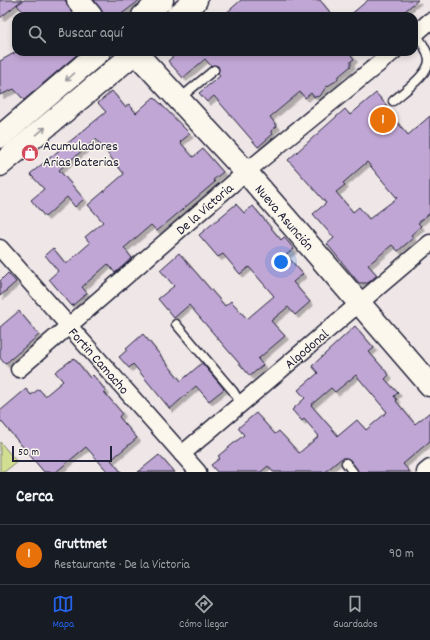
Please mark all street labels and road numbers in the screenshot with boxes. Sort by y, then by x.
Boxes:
street label: De la Victoria [172,179,239,241]
street label: Nueva Asunción [249,181,318,256]
street label: Fortin Camacho [63,324,133,399]
street label: Algodonal [281,325,334,375]

